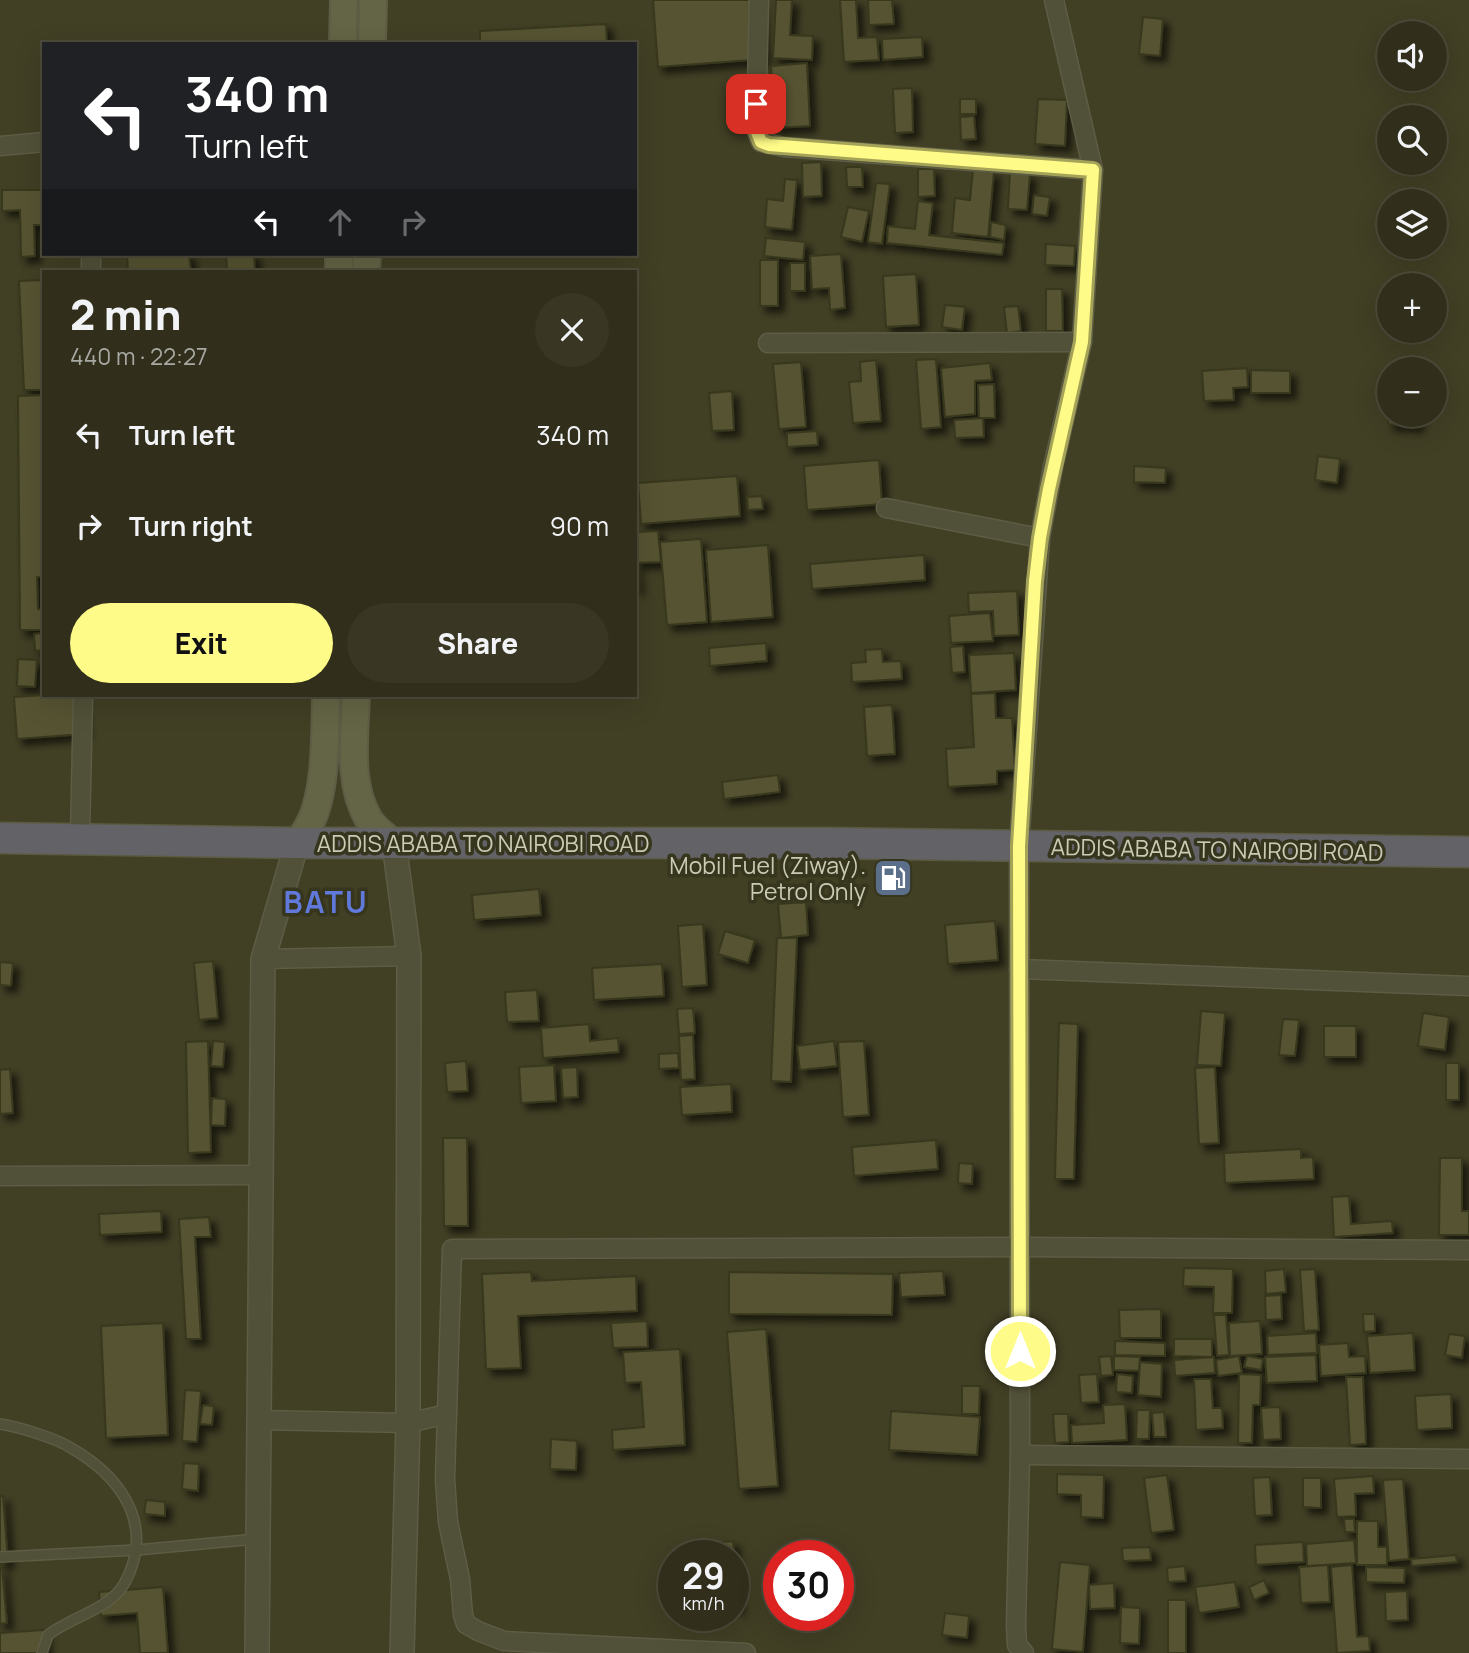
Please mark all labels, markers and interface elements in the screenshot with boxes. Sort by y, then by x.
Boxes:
map controls [1377,21,1447,427]
button: sound [1377,21,1447,91]
text: 340 m [185,60,329,127]
icon: left [70,70,161,161]
pin [726,74,786,134]
icon: arrive [737,85,775,123]
button: search [1377,105,1447,175]
text: Turn left [185,124,309,168]
button: layers [1377,189,1447,259]
icon: left [248,203,286,241]
icon: ahead [321,203,359,241]
icon: right [394,203,432,241]
button: + [1377,273,1447,343]
text: 2 min [70,285,181,343]
button: close [535,293,609,367]
text: 440 m · 22:27 [70,340,208,372]
button: − [1377,357,1447,427]
icon: left [70,416,108,454]
text: Turn left [129,417,236,453]
text: 340 m [536,417,609,453]
icon: right [70,507,108,545]
text: Turn right [129,508,253,544]
text: 90 m [550,508,609,544]
button: Exit [70,603,333,683]
button: Share [347,603,609,683]
street label: ADDIS ABABA TO NAIROBI ROAD [317,827,649,859]
street label: ADDIS ABABA TO NAIROBI ROAD [1050,830,1384,868]
place label: Mobil Fuel (Ziway). Petrol Only [669,849,866,907]
fuel station icon: Mobil Fuel (Ziway). Petrol Only [872,857,914,899]
district label: BATU [283,881,369,922]
position arrow [983,1314,1057,1388]
speed limit sign: 30 [763,1540,854,1631]
text: 29 [682,1552,725,1600]
text: km/h [683,1591,724,1615]

